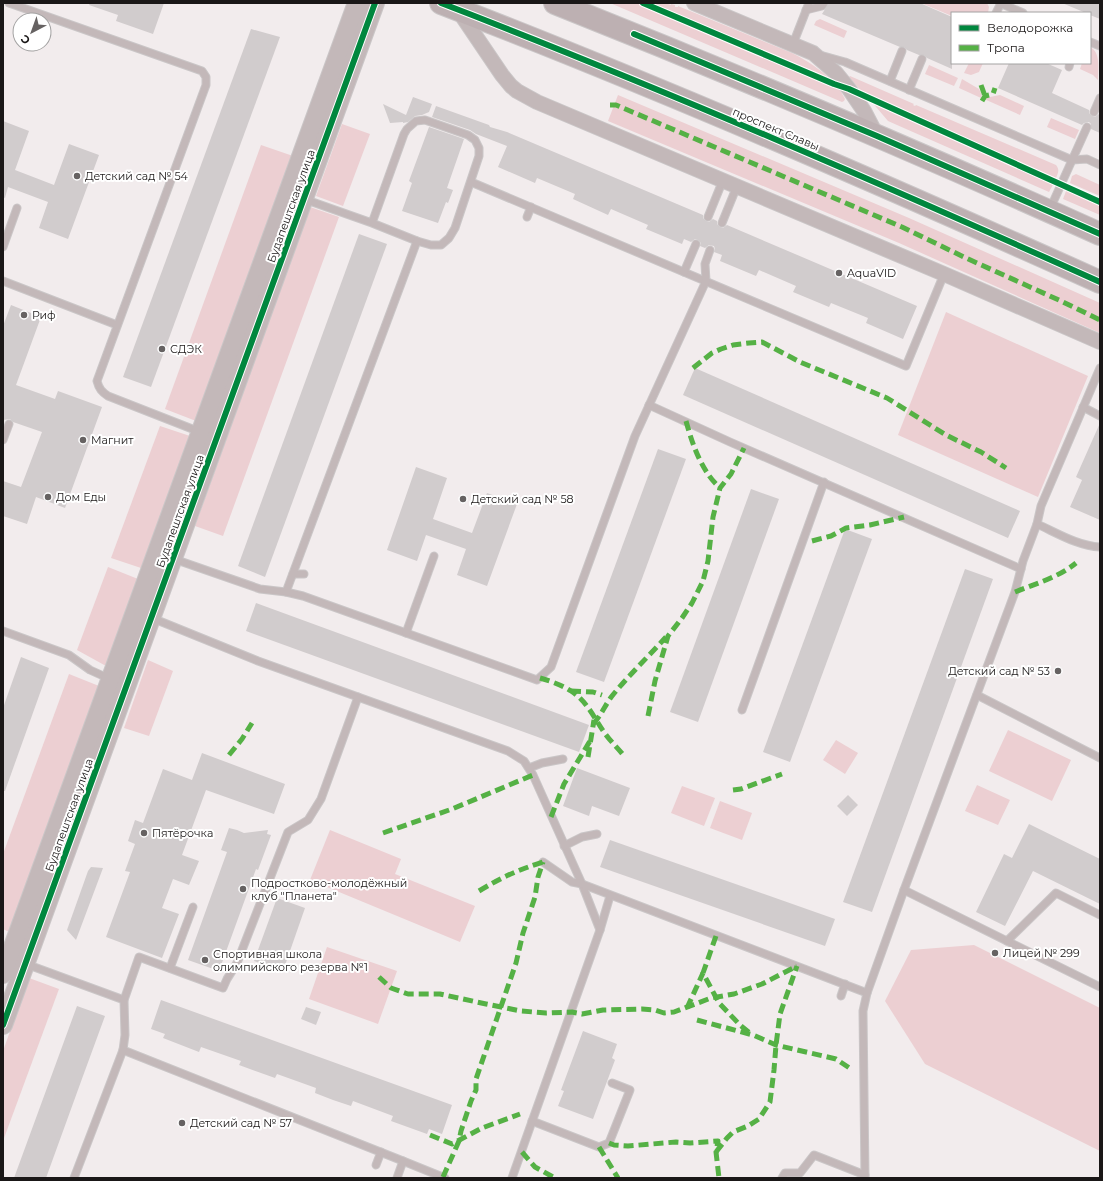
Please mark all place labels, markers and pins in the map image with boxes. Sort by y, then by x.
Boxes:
place label: Детский сад № 54 [85,169,189,183]
marker: Детский сад № 54 [72,171,82,181]
place label: AquaVID [847,266,896,280]
marker: AquaVID [834,268,844,278]
place label: Риф [32,308,56,322]
marker: Риф [19,310,29,320]
place label: СДЭК [170,342,202,356]
marker: СДЭК [157,344,167,354]
place label: Магнит [91,433,134,447]
marker: Магнит [78,435,88,445]
place label: Дом Еды [56,490,106,504]
marker: Дом Еды [43,492,53,502]
place label: Детский сад № 58 [471,492,574,506]
marker: Детский сад № 58 [458,494,468,504]
place label: Детский сад № 53 [948,664,1050,678]
marker: Детский сад № 53 [1053,666,1063,676]
place label: Пятёрочка [152,826,213,840]
marker: Пятёрочка [139,828,149,838]
place label: Подростково-молодёжный клуб "Планета" [251,876,407,903]
marker: Подростково-молодёжный клуб "Планета" [238,884,248,894]
place label: Лицей № 299 [1003,946,1080,960]
place label: Спортивная школа олимпийского резерва №1 [213,947,368,974]
marker: Лицей № 299 [990,948,1000,958]
marker: Спортивная школа олимпийского резерва №1 [200,955,210,965]
place label: Детский сад № 57 [190,1116,292,1130]
marker: Детский сад № 57 [177,1118,187,1128]

